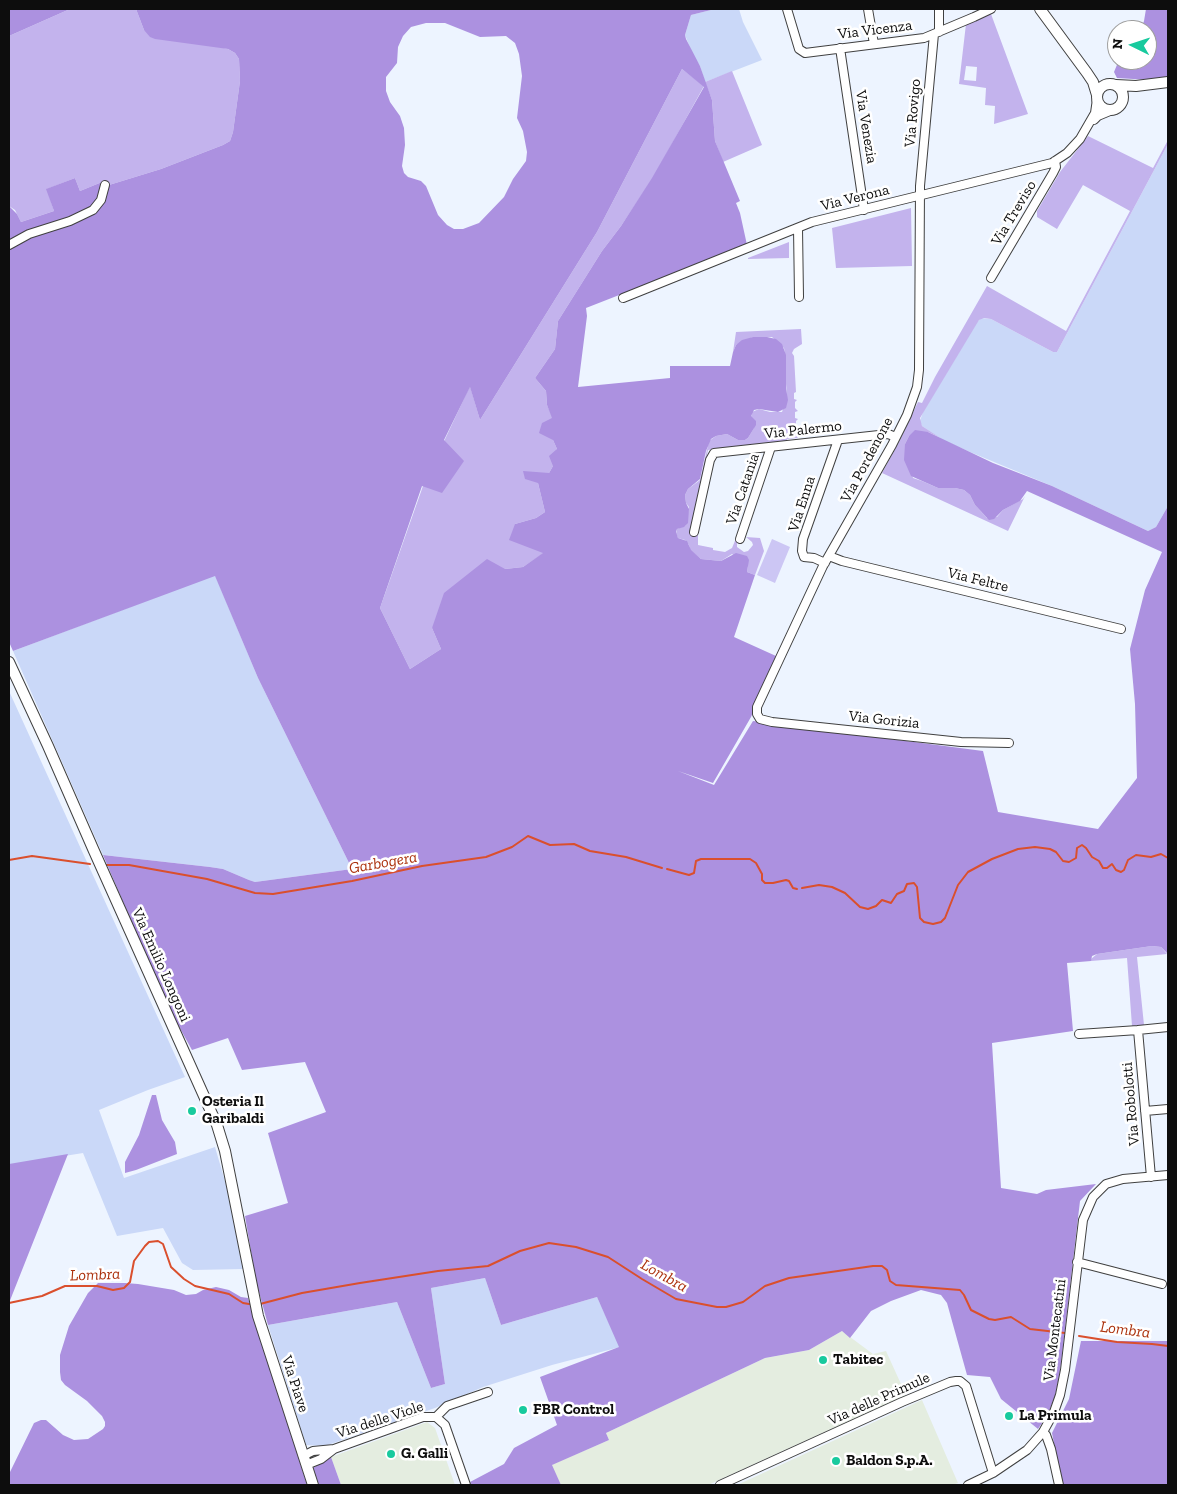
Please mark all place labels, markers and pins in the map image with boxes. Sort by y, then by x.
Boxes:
place label: Osteria Il Garibaldi [202,1093,264,1128]
marker: Osteria Il Garibaldi [186,1105,198,1117]
place label: Tabitec [833,1351,883,1369]
marker: Tabitec [817,1354,829,1366]
place label: FBR Control [533,1401,614,1419]
marker: FBR Control [517,1404,529,1416]
place label: La Primula [1019,1407,1092,1425]
marker: La Primula [1003,1410,1015,1422]
place label: G. Galli [401,1445,448,1463]
marker: G. Galli [385,1448,397,1460]
place label: Baldon S.p.A. [846,1452,933,1470]
marker: Baldon S.p.A. [830,1455,842,1467]

